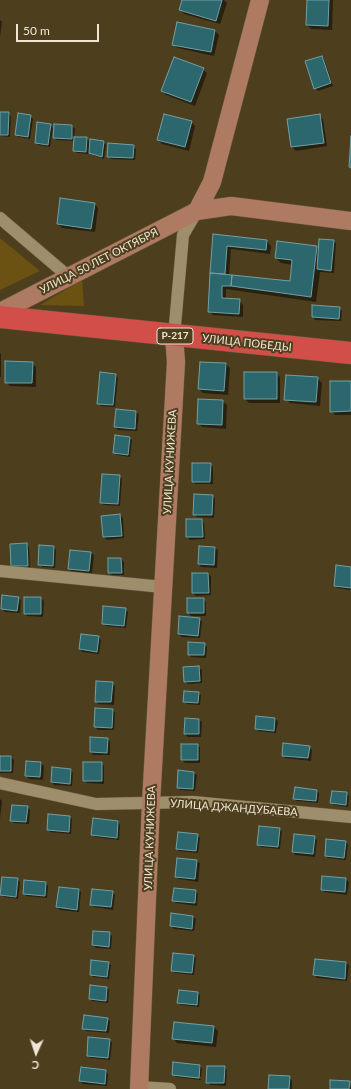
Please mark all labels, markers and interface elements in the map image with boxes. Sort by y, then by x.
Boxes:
scale bar [18,16,101,42]
text: 50 m [23,23,50,38]
street label: УЛИЦА 50 ЛЕТ ОКТЯБРЯ [38,225,160,297]
road number: Р-217 [157,328,193,344]
street label: УЛИЦА ПОБЕДЫ [202,332,292,354]
street label: УЛИЦА КУНИЖЕВА [161,409,179,515]
street label: УЛИЦА КУНИЖЕВА [142,785,158,891]
street label: УЛИЦА ДЖАНДУБАЕВА [170,797,298,819]
north arrow [16,1033,56,1073]
text: С [31,1059,39,1072]

